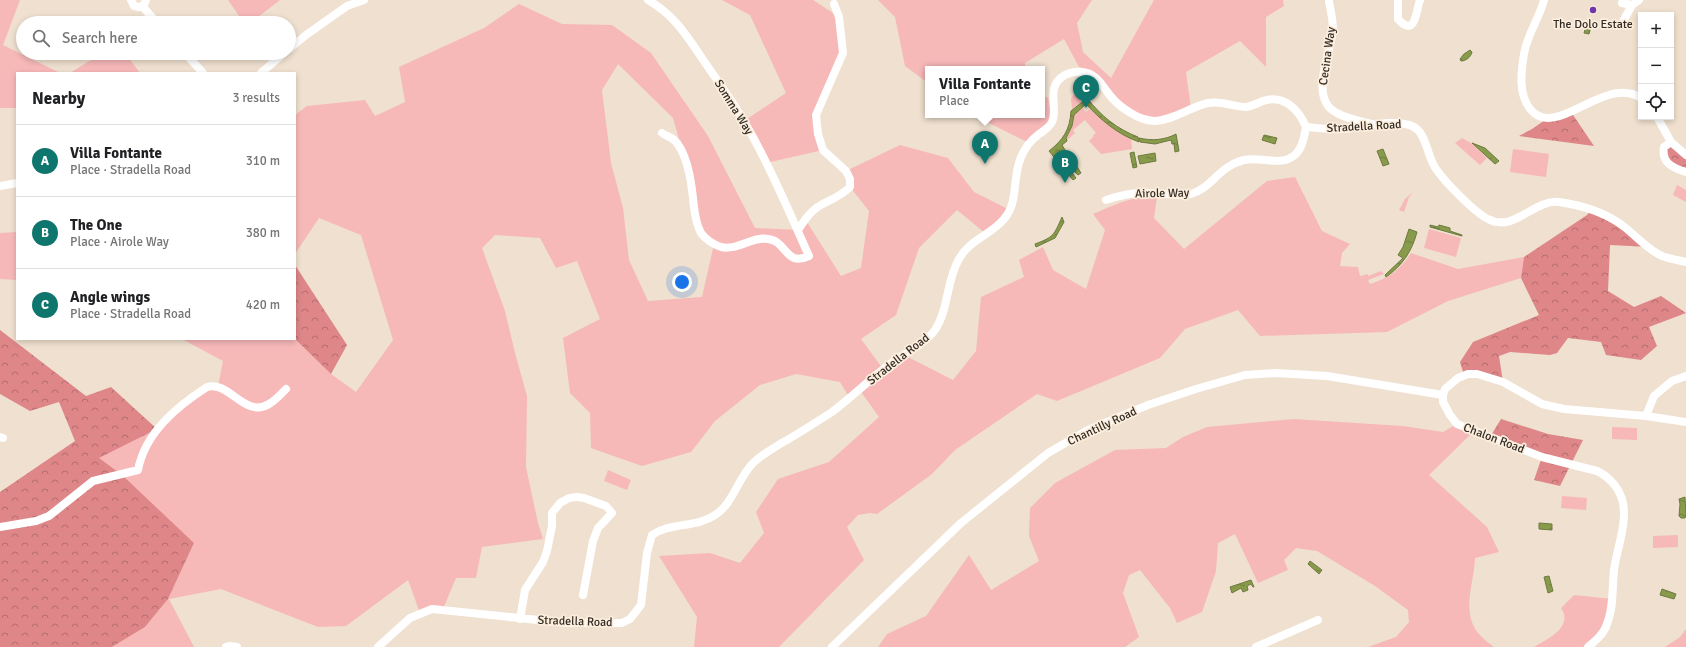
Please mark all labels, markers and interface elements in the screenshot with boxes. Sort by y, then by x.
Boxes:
marker: The Dolo Estate [1588,5,1598,15]
map controls [1638,12,1674,120]
button: + [1638,12,1674,48]
search box [16,16,296,60]
place label: The Dolo Estate [1553,17,1633,32]
street label: Cecina Way [1316,26,1339,86]
icon: search [30,27,52,49]
text: Search here [62,29,138,47]
button: − [1638,48,1674,84]
popup [925,66,1045,118]
text: Villa Fontante [939,75,1031,93]
pin: C [1073,75,1099,108]
street label: Somma Way [711,77,757,138]
button: locate [1638,84,1674,120]
text: Nearby [32,88,85,109]
text: 3 results [232,90,280,106]
text: Place [939,93,969,109]
street label: Stradella Road [1326,117,1402,136]
pin: A [972,131,998,164]
text: Villa Fontante [70,144,162,162]
pin: B [1052,150,1078,183]
text: A [41,153,49,169]
text: 310 m [246,153,280,169]
text: Place · Stradella Road [70,162,191,178]
street label: Airole Way [1135,186,1190,201]
text: The One [70,216,122,234]
text: B [41,225,49,241]
text: 380 m [246,225,280,241]
text: Place · Airole Way [70,234,169,250]
your location [672,272,692,292]
text: Angle wings [70,288,150,306]
text: C [41,297,49,313]
text: 420 m [246,297,280,313]
text: Place · Stradella Road [70,306,191,322]
street label: Stradella Road [864,330,932,388]
street label: Chantilly Road [1065,404,1139,449]
street label: Chalon Road [1461,420,1527,457]
street label: Stradella Road [537,613,613,630]

